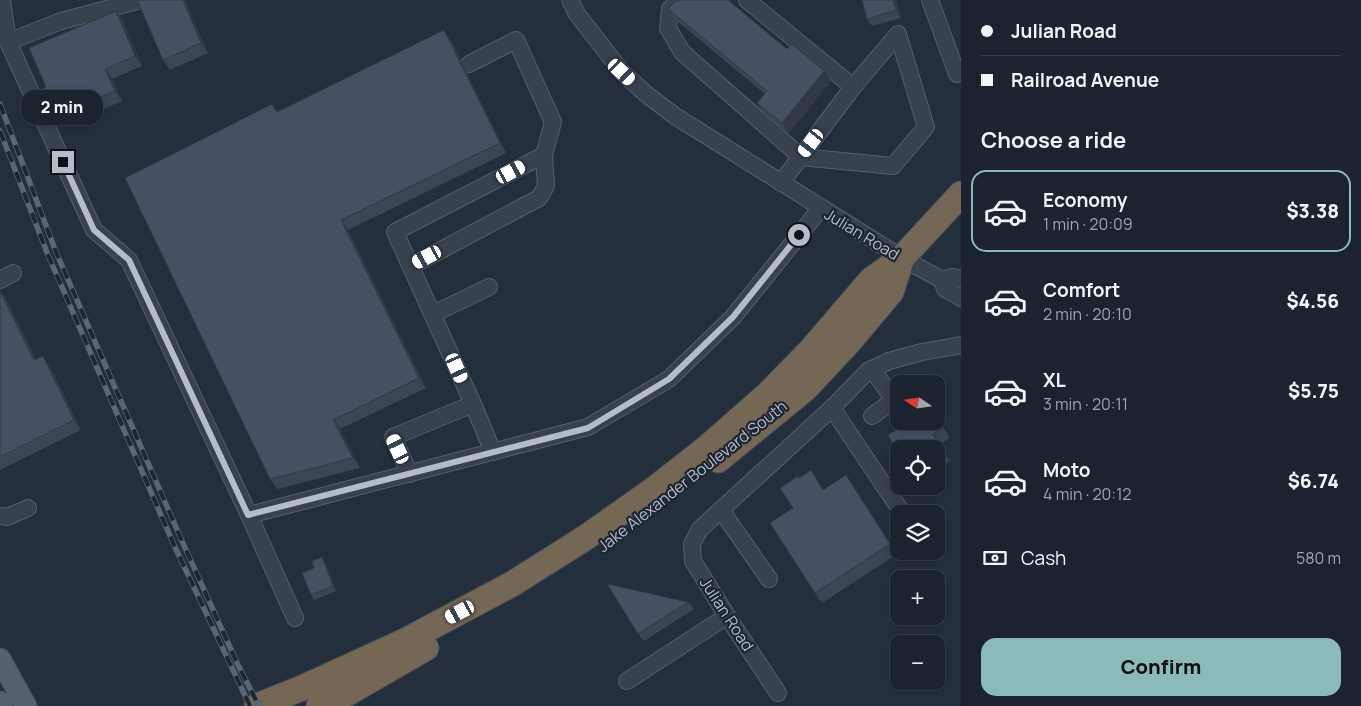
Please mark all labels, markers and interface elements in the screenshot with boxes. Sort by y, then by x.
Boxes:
text: Julian Road [1011,18,1117,44]
car [605,56,638,88]
text: Railroad Avenue [1011,67,1159,93]
callout: 2 min [22,90,104,124]
text: 2 min [41,96,83,118]
text: Choose a ride [981,125,1126,155]
car [795,127,826,159]
route end [52,151,74,173]
car [494,158,527,186]
text: Economy [1043,187,1127,213]
icon: car [983,189,1028,234]
text: $3.38 [1286,198,1339,224]
street label: Julian Road [820,203,904,265]
text: 1 min · 20:09 [1043,213,1133,235]
route start [788,224,810,246]
car [410,243,443,271]
text: Comfort [1043,277,1120,303]
icon: car [983,279,1028,324]
text: $4.56 [1286,288,1339,314]
text: 2 min · 20:10 [1043,303,1132,325]
car [444,351,469,385]
text: XL [1043,367,1066,393]
icon: car [983,369,1028,414]
north arrow [890,375,945,430]
map controls [890,375,945,690]
text: $5.75 [1288,378,1339,404]
text: 3 min · 20:11 [1043,393,1128,415]
street label: Jake Alexander Boulevard South [593,395,791,557]
car [384,432,411,466]
button: locate [890,440,945,495]
text: Moto [1043,457,1090,483]
icon: car [983,459,1028,504]
text: $6.74 [1288,468,1339,494]
text: 4 min · 20:12 [1043,483,1132,505]
button: layers [890,505,945,560]
icon: cash [981,544,1009,572]
text: Cash [1021,545,1066,571]
text: 580 m [1296,547,1341,569]
button: + [890,570,945,625]
street label: Julian Road [695,573,759,655]
car [443,598,476,626]
button: − [890,635,945,690]
button: Confirm [981,638,1341,696]

